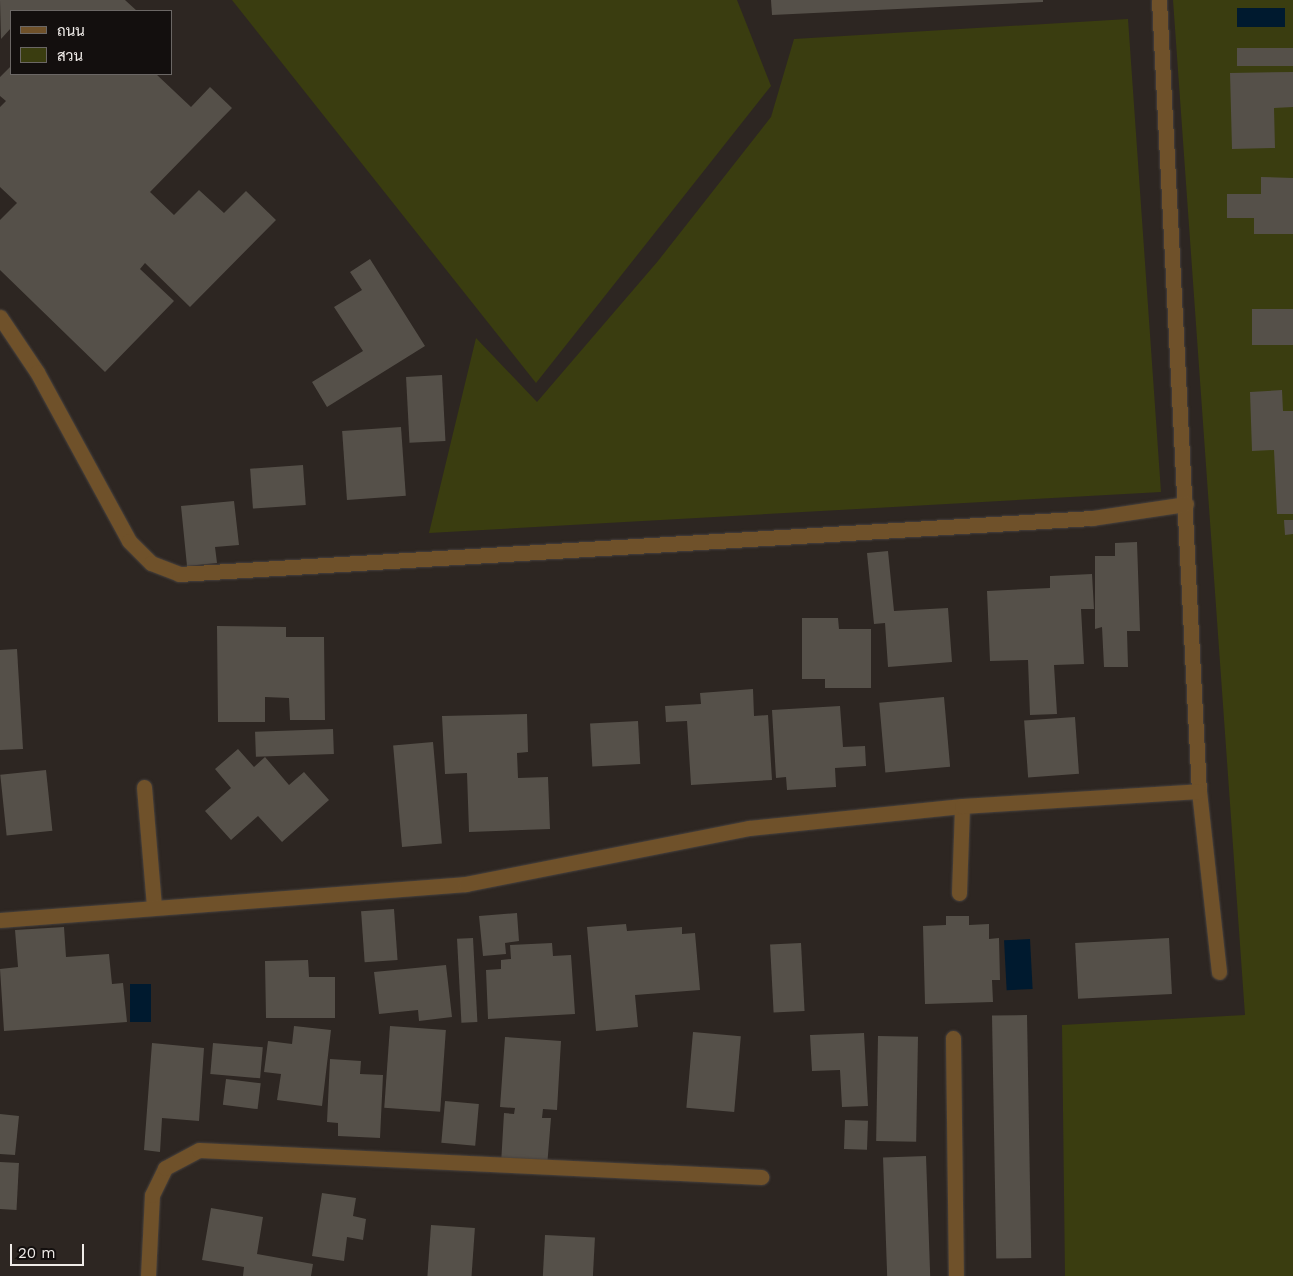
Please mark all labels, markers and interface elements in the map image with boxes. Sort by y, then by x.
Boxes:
legend [10,10,172,75]
text: ถนน [57,22,85,40]
text: สวน [57,47,83,65]
scale bar [12,1234,86,1266]
text: 20 m [18,1244,56,1262]

